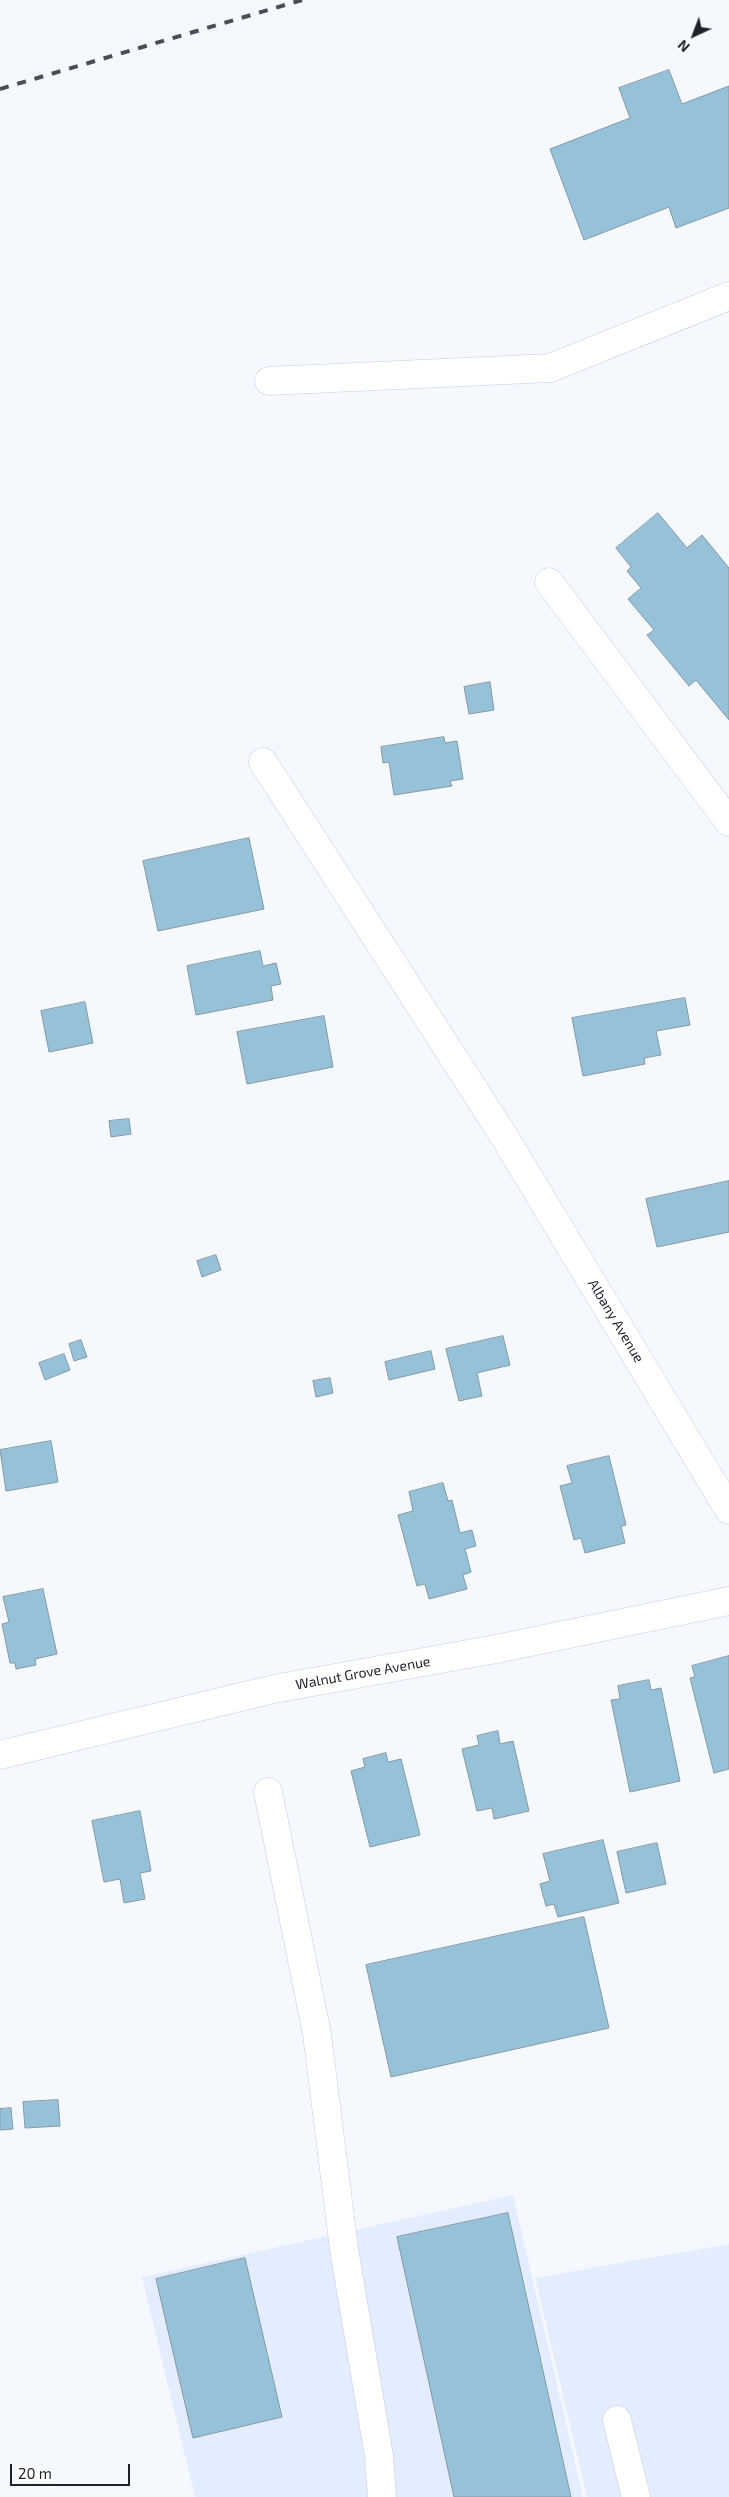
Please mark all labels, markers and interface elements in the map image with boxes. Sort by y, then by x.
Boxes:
north arrow [669,10,719,60]
text: N [674,37,693,56]
street label: Albany Avenue [585,1276,647,1366]
street label: Walnut Grove Avenue [294,1653,432,1693]
scale bar [12,2454,132,2486]
text: 20 m [18,2464,52,2482]

